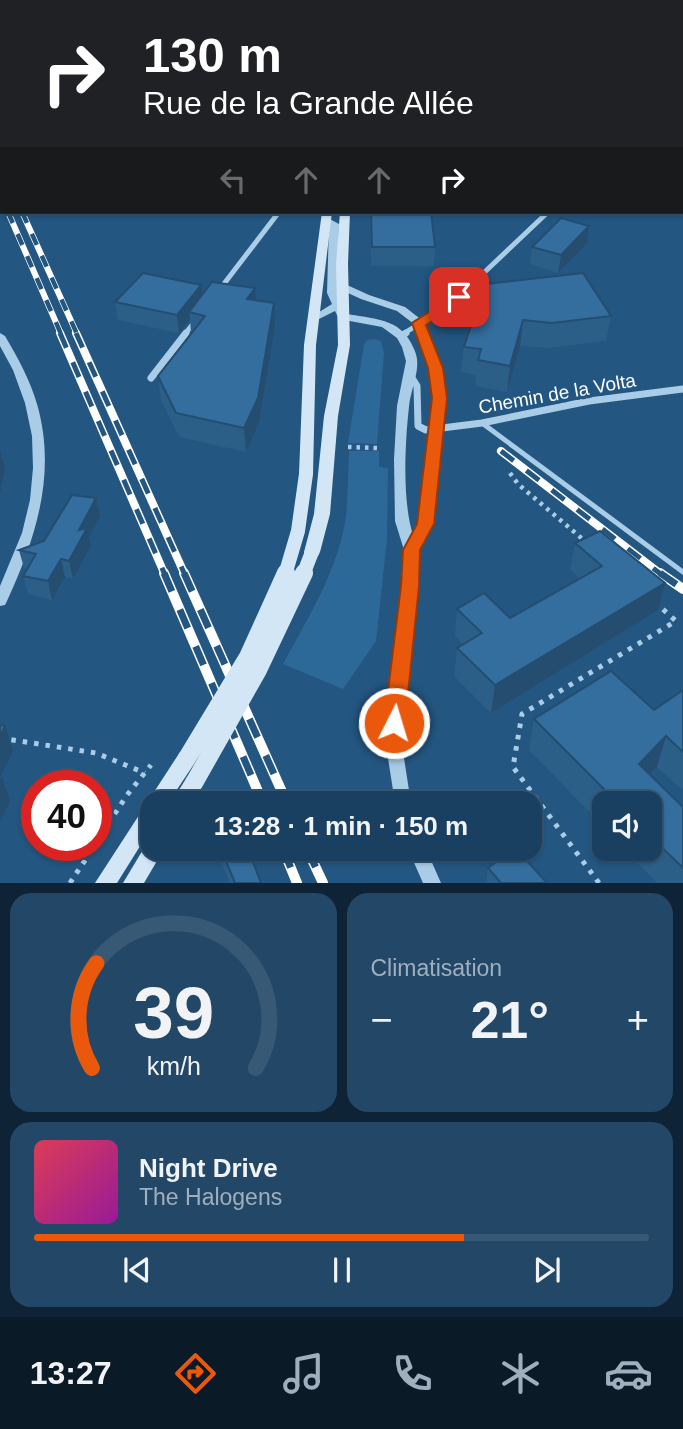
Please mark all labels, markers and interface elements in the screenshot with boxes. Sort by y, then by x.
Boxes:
icon: right [28,28,119,119]
text: 130 m [143,28,282,82]
text: Rue de la Grande Allée [143,85,474,121]
icon: left [214,161,252,199]
icon: ahead [287,161,325,199]
icon: ahead [360,161,398,199]
icon: right [433,161,471,199]
pin [429,267,489,327]
icon: arrive [440,278,478,316]
street label: Chemin de la Volta [477,369,638,418]
position arrow [357,686,431,760]
speed limit sign: 40 [21,770,112,861]
map controls [592,791,662,861]
button: sound [592,791,662,861]
text: 13:28 · 1 min · 150 m [214,811,468,841]
text: Climatisation [371,955,502,981]
text: 39 [133,973,214,1054]
text: 21° [470,991,549,1049]
text: − [371,999,393,1041]
text: + [627,999,649,1041]
text: km/h [146,1052,200,1080]
text: Night Drive [139,1153,278,1183]
text: The Halogens [139,1184,282,1210]
icon: previous [118,1251,156,1289]
icon: pause [323,1251,361,1289]
icon: next [528,1251,566,1289]
icon: directions [171,1349,220,1398]
icon: music [279,1349,328,1398]
icon: phone [388,1349,437,1398]
icon: climate [496,1349,545,1398]
icon: car [604,1349,653,1398]
text: 13:27 [30,1355,112,1391]

